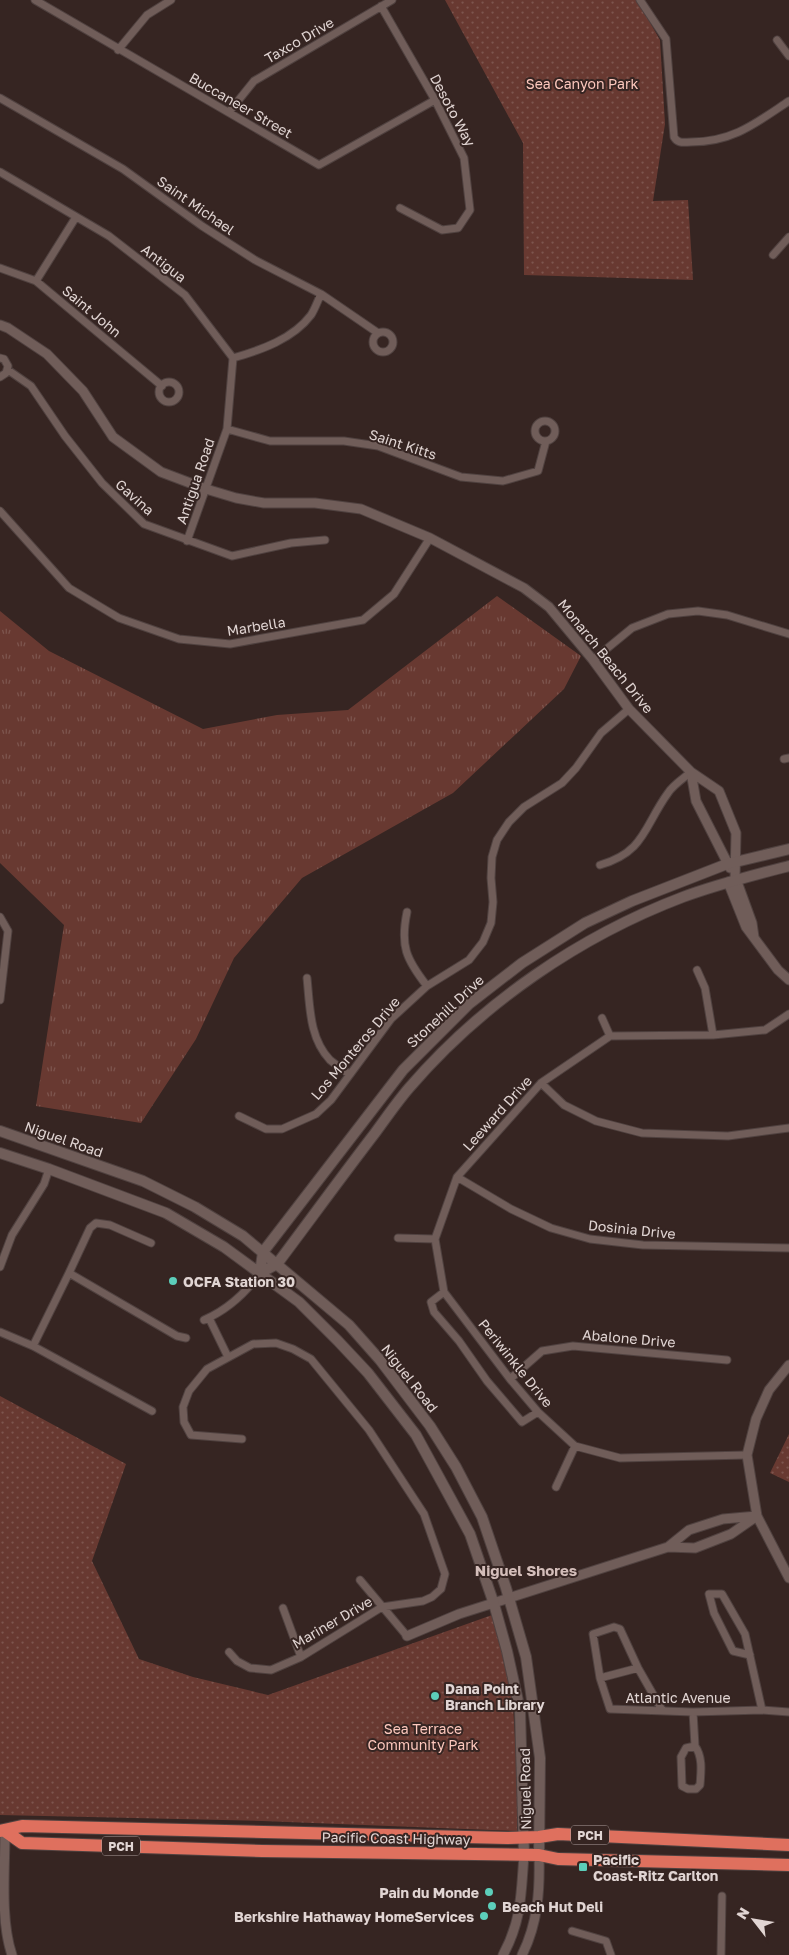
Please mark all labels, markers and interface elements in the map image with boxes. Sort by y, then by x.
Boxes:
street label: Taxco Drive [261,13,337,67]
street label: Buccaneer Street [186,69,296,141]
street label: Desoto Way [427,71,479,149]
park label: Sea Canyon Park [526,75,638,92]
street label: Saint Michael [154,172,238,238]
street label: Antigua [138,240,190,286]
street label: Saint John [59,281,125,341]
street label: Saint Kitts [367,425,439,463]
street label: Antigua Road [172,436,218,526]
street label: Gavina [112,475,158,519]
street label: Monarch Beach Drive [555,596,657,716]
street label: Marbella [226,613,286,639]
street label: Stonehill Drive [403,971,487,1051]
street label: Los Monteros Drive [307,993,403,1103]
street label: Leeward Drive [459,1072,535,1154]
street label: Niguel Road [23,1118,105,1160]
street label: Dosinia Drive [587,1216,677,1242]
place label: OCFA Station 30 [183,1273,295,1290]
marker: OCFA Station 30 [167,1275,179,1287]
street label: Periwinkle Drive [475,1315,557,1411]
street label: Abalone Drive [582,1325,676,1351]
street label: Niguel Road [378,1341,442,1415]
district label: Niguel Shores [475,1561,577,1579]
street label: Mariner Drive [289,1592,375,1652]
place label: Dana Point Branch Library [445,1680,545,1713]
street label: Atlantic Avenue [625,1689,731,1706]
marker: Dana Point Branch Library [429,1690,441,1702]
park label: Sea Terrace Community Park [367,1720,479,1753]
street label: Niguel Road [516,1748,534,1830]
road number: PCH [571,1826,609,1844]
street label: Pacific Coast Highway [322,1828,471,1848]
road number: PCH [102,1836,140,1855]
place label: Pacific Coast-Ritz Carlton [593,1851,718,1884]
marker: Pacific Coast-Ritz Carlton [577,1861,589,1873]
place label: Pain du Monde [379,1884,479,1901]
marker: Pain du Monde [483,1886,495,1898]
north arrow [729,1895,779,1945]
place label: Beach Hut Deli [502,1898,603,1915]
marker: Beach Hut Deli [486,1900,498,1912]
text: N [732,1904,752,1922]
place label: Berkshire Hathaway HomeServices [234,1908,474,1925]
marker: Berkshire Hathaway HomeServices [478,1910,490,1922]

